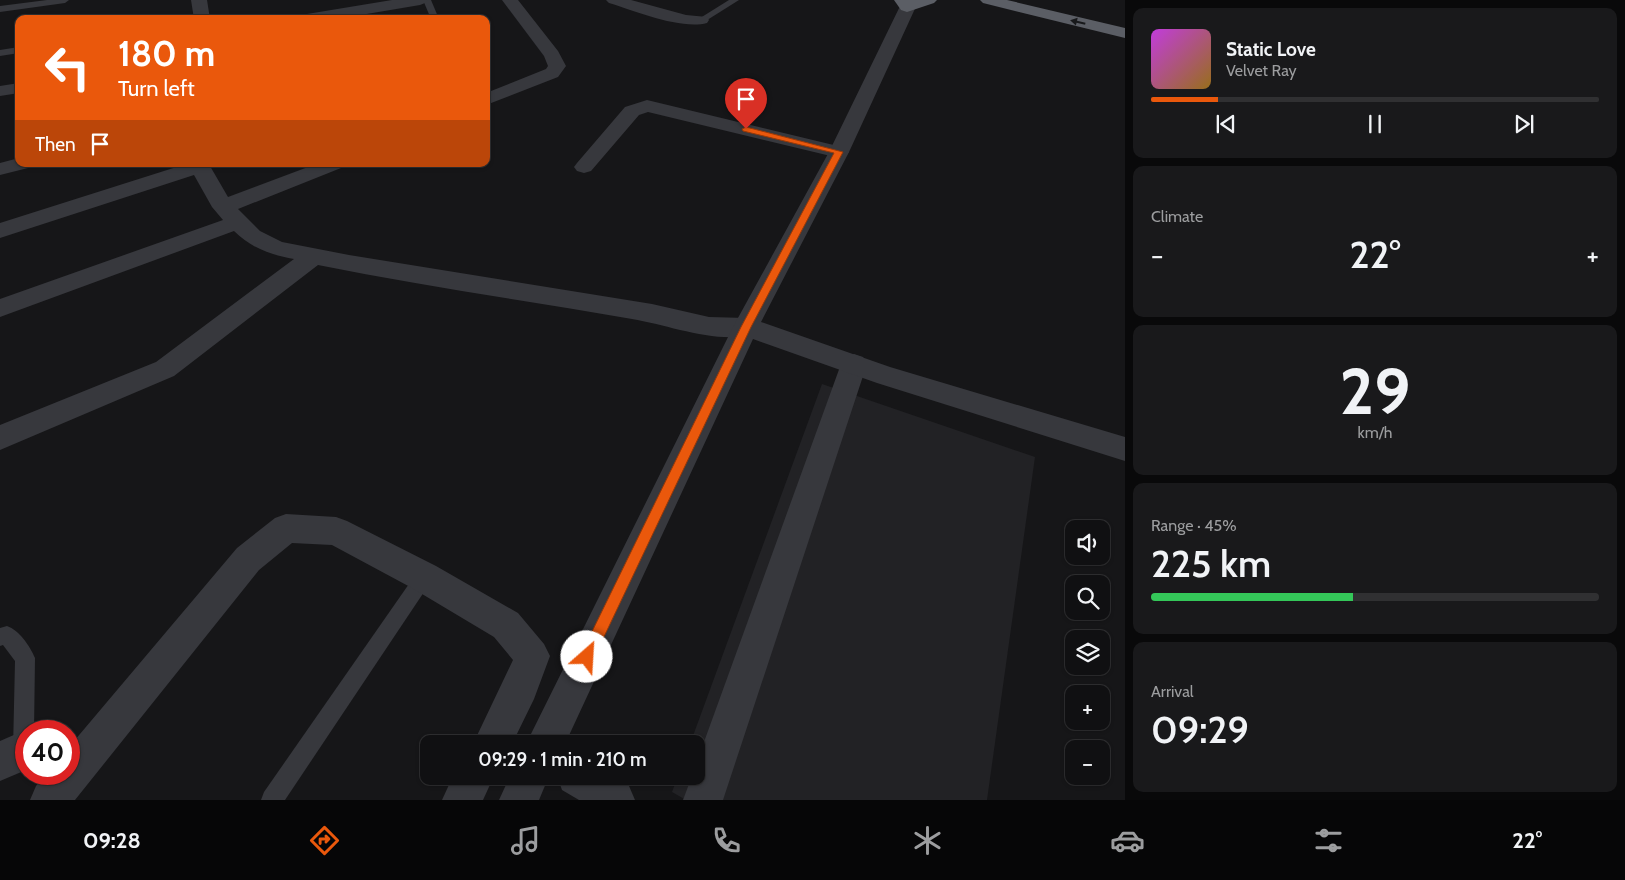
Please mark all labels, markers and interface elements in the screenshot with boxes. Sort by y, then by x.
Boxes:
one-way arrow [1070,18,1085,26]
text: 180 m [118,32,215,75]
icon: left [35,35,100,100]
text: Static Love [1226,38,1316,61]
text: Velvet Ray [1226,61,1297,80]
text: Turn left [118,75,195,102]
pin [725,78,767,129]
icon: arrive [732,85,760,113]
icon: previous [1212,110,1240,138]
icon: pause [1361,110,1389,138]
icon: next [1510,110,1538,138]
icon: arrive [86,130,114,158]
text: Then [35,133,76,156]
text: Climate [1151,207,1203,226]
text: 22° [1349,231,1401,278]
text: − [1151,238,1163,272]
text: + [1587,238,1599,272]
text: 29 [1340,351,1410,430]
text: km/h [1357,423,1393,442]
text: Range · 45% [1151,516,1237,535]
map controls [1065,520,1110,785]
button: sound [1065,520,1110,565]
text: 225 km [1151,540,1271,587]
button: search [1065,575,1110,620]
position arrow [560,630,612,682]
button: layers [1065,630,1110,675]
text: Arrival [1151,682,1194,701]
button: + [1065,685,1110,730]
text: 09:29 [1151,706,1249,753]
speed limit sign: 40 [15,720,80,785]
button: − [1065,740,1110,785]
text: 09:29 · 1 min · 210 m [478,748,647,771]
icon: directions [307,823,342,858]
icon: music [508,823,543,858]
icon: phone [709,823,744,858]
icon: climate [910,823,945,858]
icon: car [1110,823,1145,858]
icon: filters [1311,823,1346,858]
text: 09:28 [83,827,141,854]
text: 22° [1512,827,1542,854]

